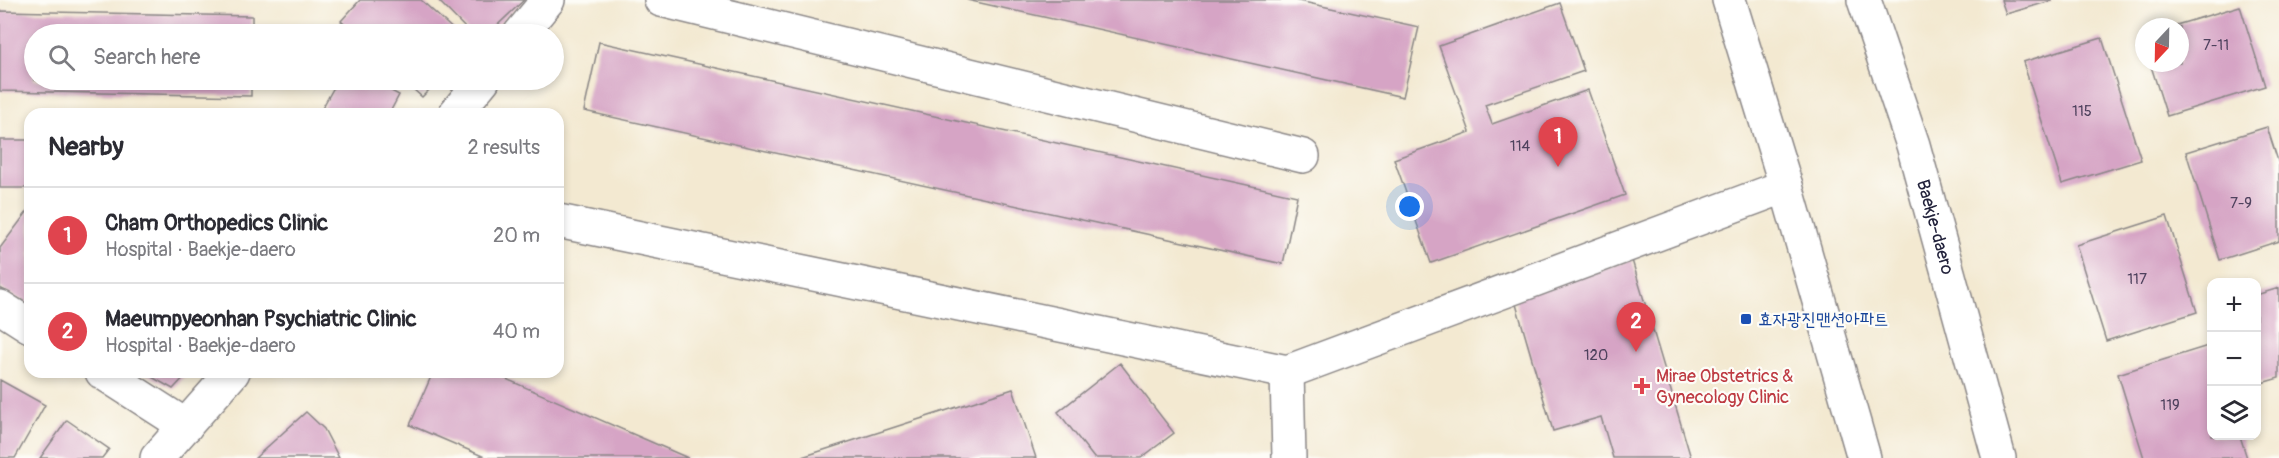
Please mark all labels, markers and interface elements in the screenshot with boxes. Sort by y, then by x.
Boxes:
north arrow [2135,18,2189,72]
search box [24,24,564,90]
house number: 7-11 [2203,36,2229,55]
icon: search [45,41,78,74]
text: Search here [93,43,200,71]
house number: 115 [2072,102,2092,121]
pin: 1 [1538,118,1578,167]
text: Nearby [48,131,124,163]
text: 2 results [468,135,540,160]
house number: 114 [1510,137,1531,156]
street label: Baekje-daero [1911,177,1959,277]
your location [1395,192,1424,221]
house number: 7-9 [2230,194,2252,213]
text: Cham Orthopedics Clinic [105,209,328,237]
text: 1 [64,223,71,248]
text: 20 m [493,223,540,248]
text: Hospital · Baekje-daero [105,237,296,262]
house number: 117 [2127,270,2147,289]
map controls [2207,278,2261,440]
button: + [2207,278,2261,332]
pin: 2 [1616,302,1656,352]
text: Maeumpyeonhan Psychiatric Clinic [105,305,417,333]
place label: 효자광진맨션아파트 [1758,308,1888,331]
marker: 효자광진맨션아파트 [1739,312,1753,326]
text: 2 [62,319,73,344]
text: 40 m [493,319,540,344]
button: − [2207,332,2261,386]
text: Hospital · Baekje-daero [105,333,296,358]
house number: 120 [1584,346,1608,365]
place label: Mirae Obstetrics & Gynecology Clinic [1656,365,1793,409]
marker: Mirae Obstetrics & Gynecology Clinic [1633,377,1651,395]
button: layers [2207,386,2261,440]
house number: 119 [2160,396,2180,415]

